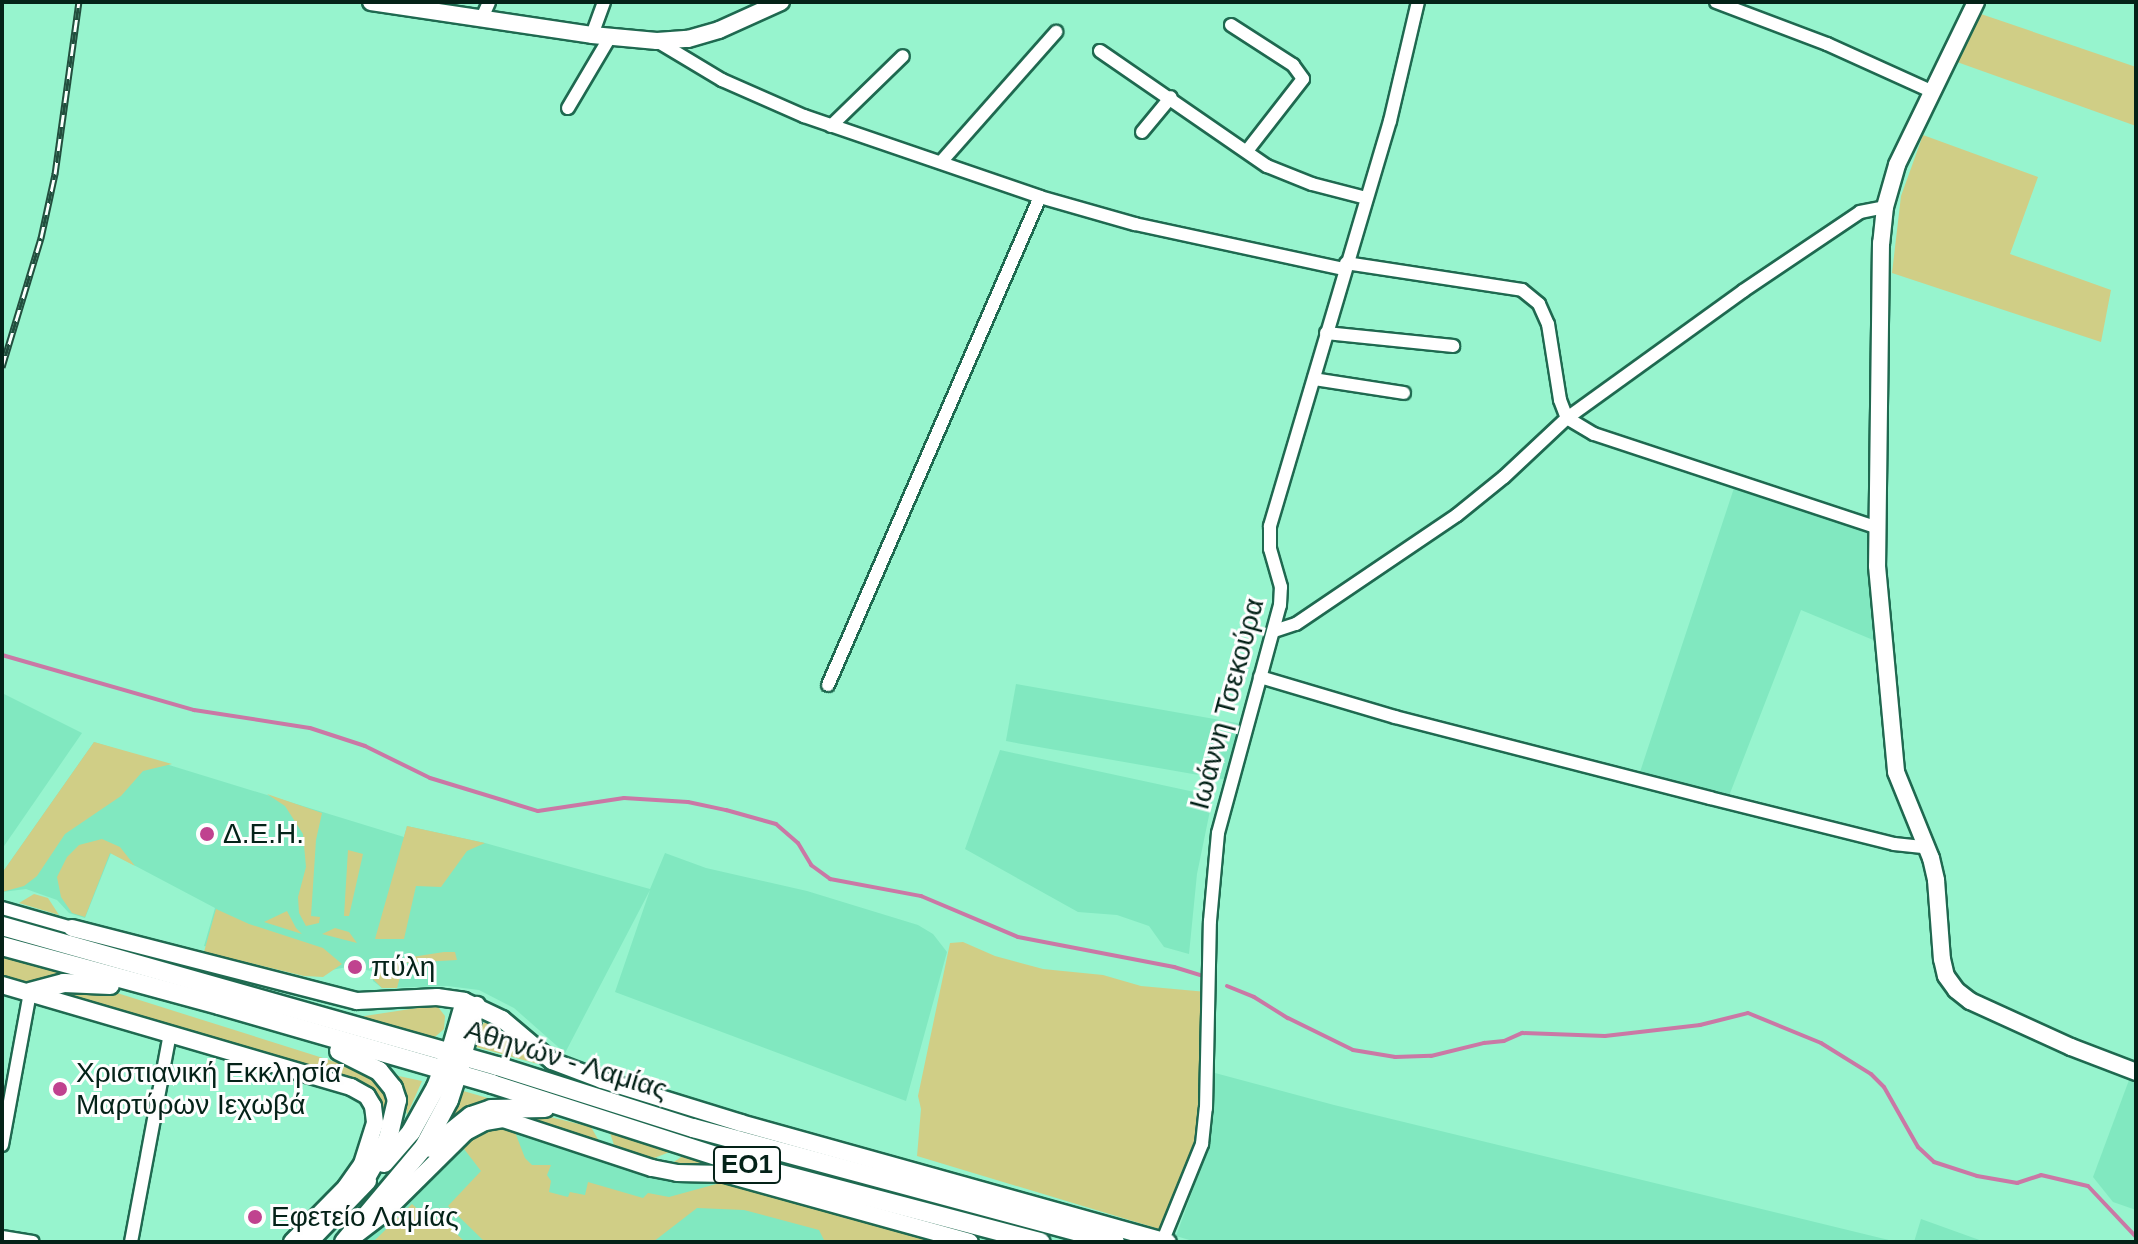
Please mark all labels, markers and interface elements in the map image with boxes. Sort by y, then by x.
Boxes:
street label: Ιωάννη Τσεκούρα [1183,595,1271,813]
place label: Δ.Ε.Η. [223,817,304,851]
marker: Δ.Ε.Η. [198,825,216,843]
place label: πύλη [371,950,435,984]
marker: πύλη [346,958,364,976]
street label: Αθηνών - Λαμίας [460,1013,672,1107]
place label: Χριστιανική Εκκλησία Μαρτύρων Ιεχωβά [76,1056,341,1122]
marker: Χριστιανική Εκκλησία Μαρτύρων Ιεχωβά [51,1080,69,1098]
road number: ΕΟ1 [711,1143,783,1187]
place label: Εφετείο Λαμίας [271,1200,460,1234]
marker: Εφετείο Λαμίας [246,1208,264,1226]

